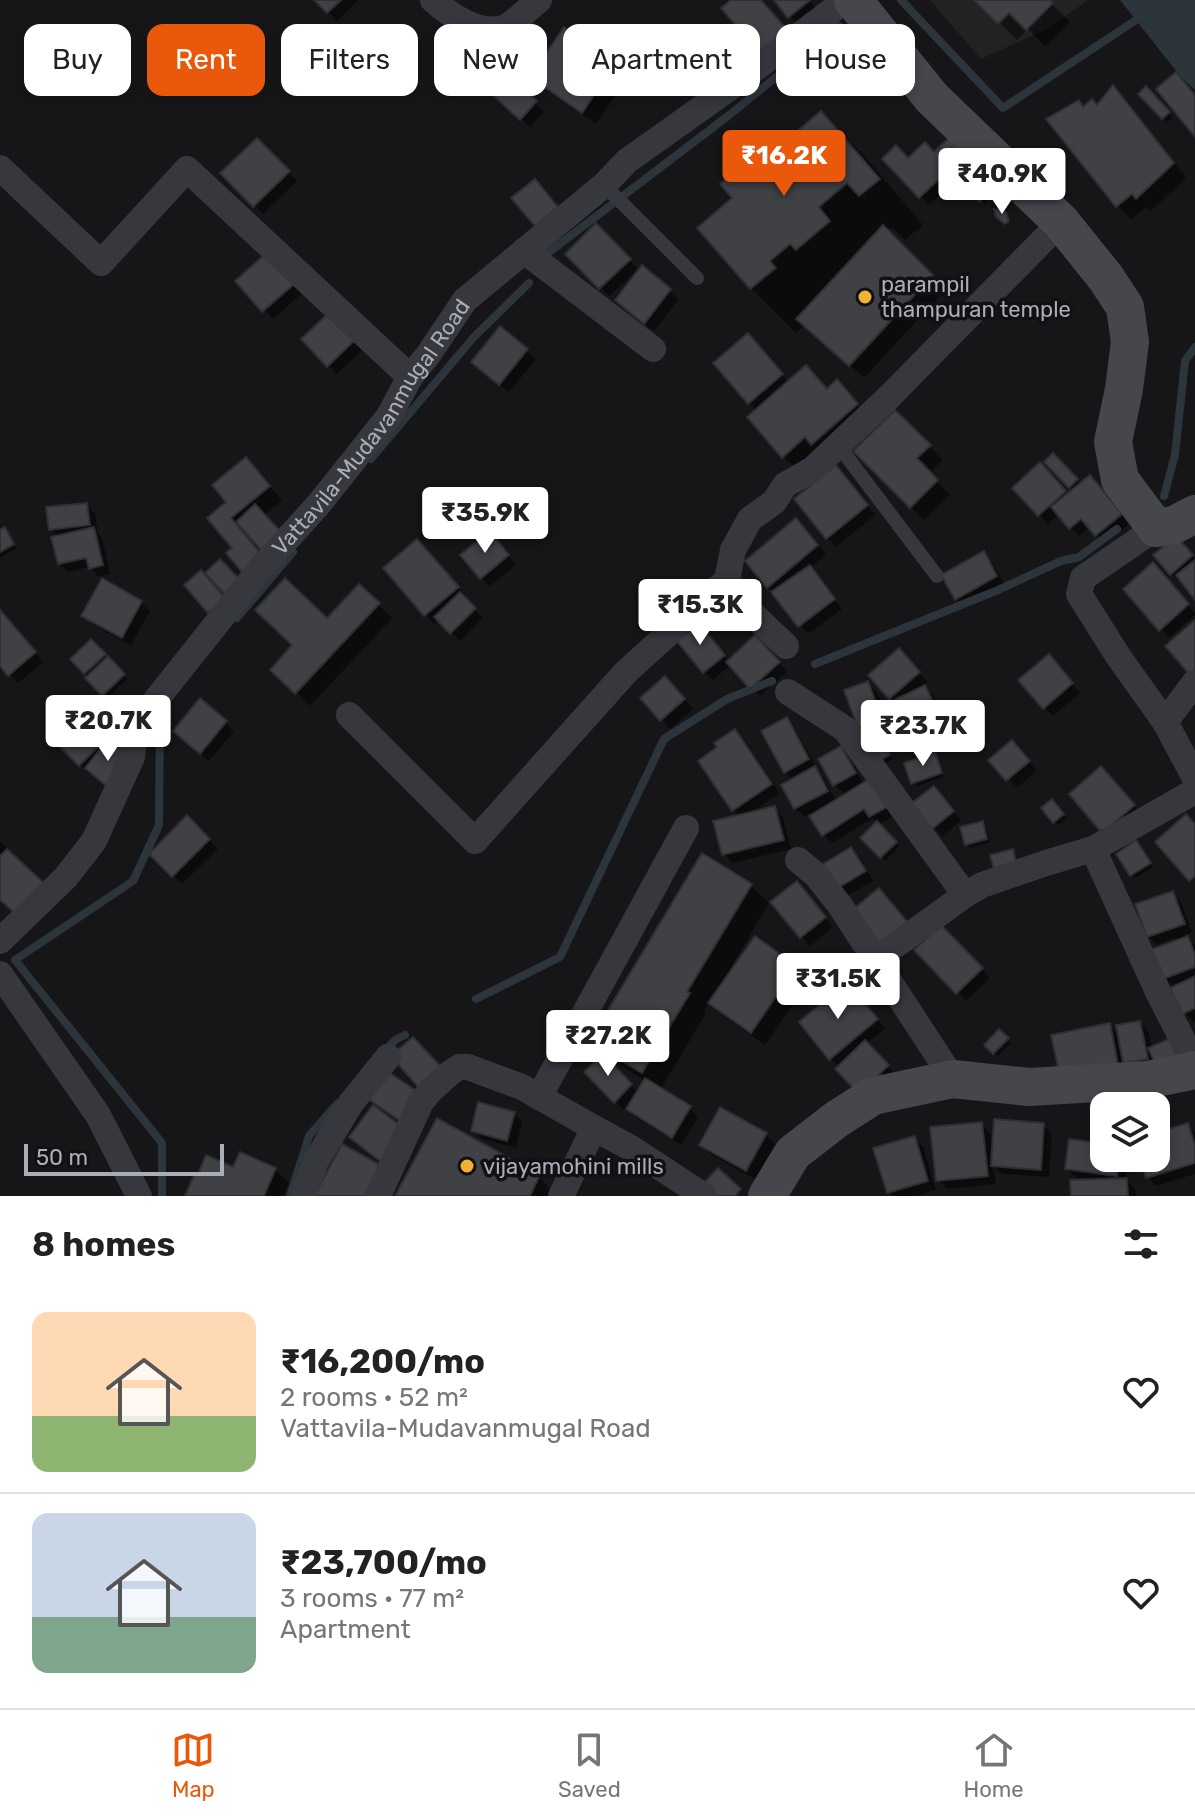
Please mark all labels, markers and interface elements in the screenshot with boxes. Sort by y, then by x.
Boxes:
chip: Buy [24,24,131,96]
chip: Rent [147,24,265,96]
chip: Filters [281,24,418,96]
chip: New [434,24,547,96]
chip: Apartment [563,24,760,96]
chip: House [776,24,915,96]
pin: ₹16.2K [719,130,849,198]
text: ₹16.2K [741,140,827,171]
pin: ₹40.9K [937,148,1067,216]
text: ₹40.9K [956,158,1048,189]
place label: parampil thampuran temple [881,271,1071,323]
marker: parampil thampuran temple [856,288,874,306]
street label: Vattavila-Mudavanmugal Road [266,294,476,561]
pin: ₹35.9K [420,487,550,555]
text: ₹35.9K [440,497,530,528]
pin: ₹15.3K [635,579,765,647]
text: ₹15.3K [657,589,743,620]
pin: ₹20.7K [43,695,173,763]
pin: ₹23.7K [858,700,988,768]
text: ₹20.7K [64,705,152,736]
text: ₹23.7K [879,710,967,741]
pin: ₹31.5K [773,953,903,1021]
text: ₹31.5K [795,963,881,994]
pin: ₹27.2K [543,1010,673,1078]
text: ₹27.2K [564,1020,652,1051]
map controls [1090,1092,1170,1172]
button: layers [1090,1092,1170,1172]
scale bar [24,1140,224,1176]
text: 50 m [36,1144,88,1171]
place label: vijayamohini mills [483,1153,664,1180]
marker: vijayamohini mills [458,1157,476,1175]
icon: filters [1119,1222,1163,1266]
text: 8 homes [32,1224,175,1265]
text: ₹16,200/mo [280,1341,485,1382]
icon: home [96,1344,192,1440]
icon: heart [1119,1370,1163,1414]
text: 2 rooms · 52 m² [280,1382,468,1413]
text: Vattavila-Mudavanmugal Road [280,1413,651,1444]
text: ₹23,700/mo [280,1542,487,1583]
icon: home [96,1545,192,1641]
icon: heart [1119,1571,1163,1615]
text: 3 rooms · 77 m² [280,1583,464,1614]
text: Apartment [280,1614,411,1645]
tab: Map [171,1728,215,1803]
tab: Saved [558,1728,621,1803]
tab: Home [963,1728,1024,1803]

